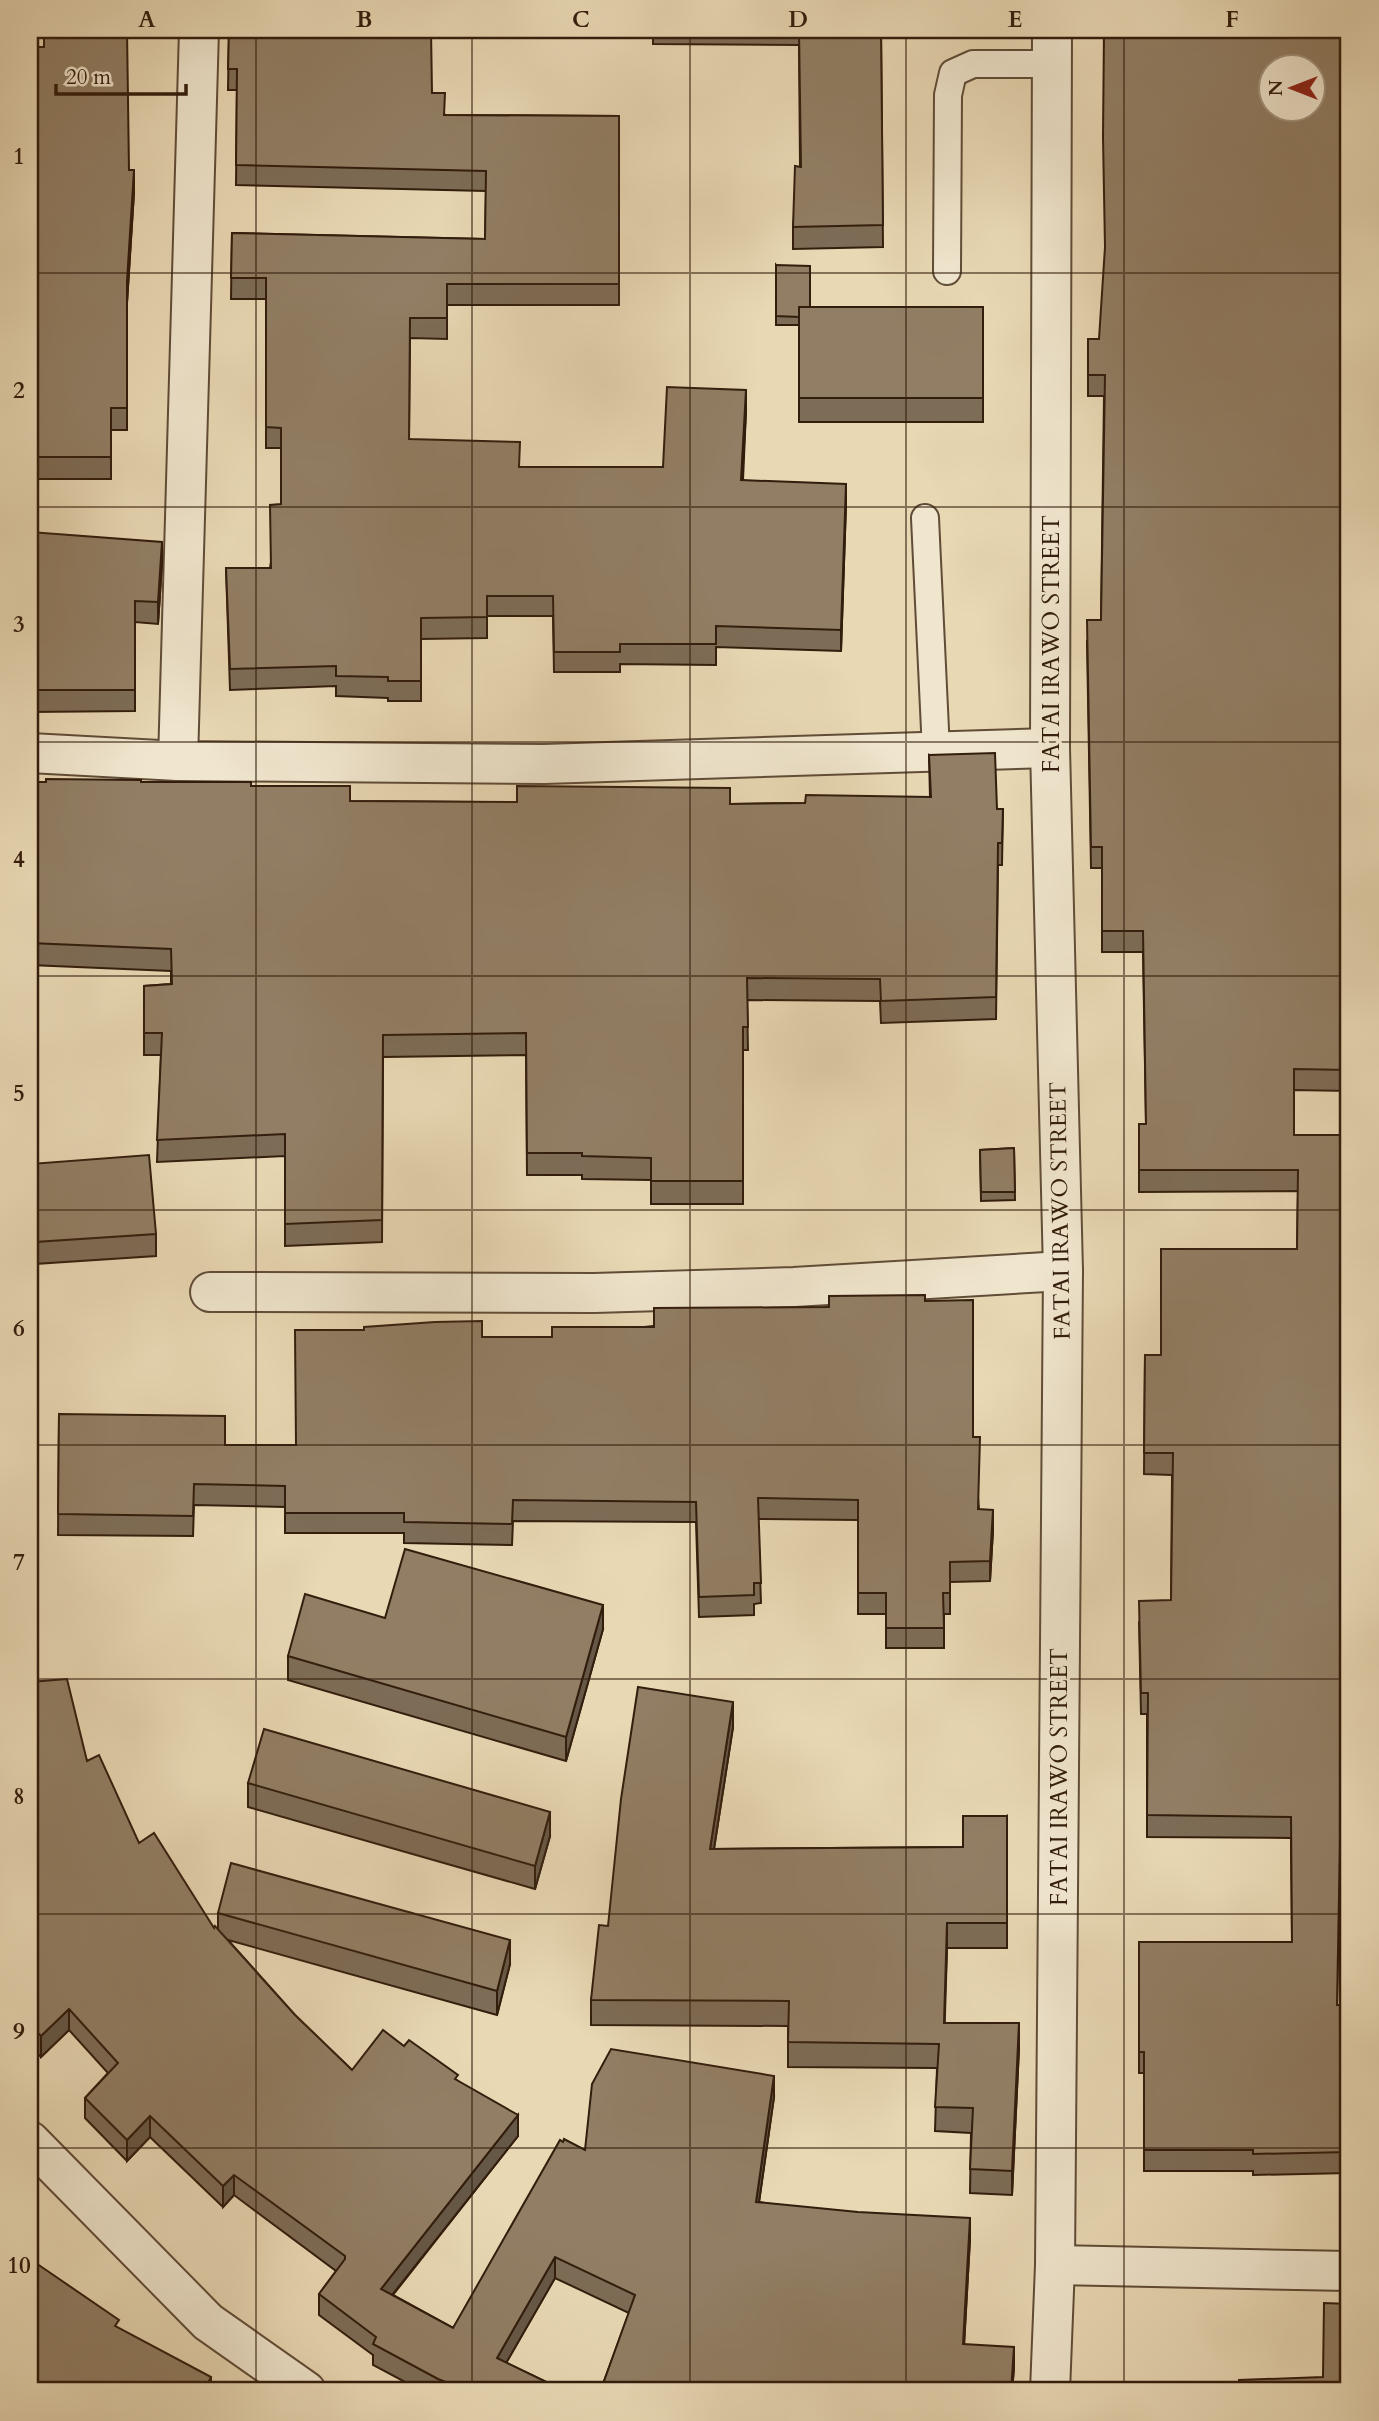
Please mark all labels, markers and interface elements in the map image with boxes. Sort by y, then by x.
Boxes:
text: A [138,4,156,35]
text: B [356,4,372,35]
text: C [572,4,590,35]
text: D [788,4,808,35]
text: E [1008,4,1022,35]
text: F [1225,4,1239,35]
scale bar [56,52,186,96]
north arrow [1256,52,1326,122]
text: 20 m [66,63,111,92]
text: N [1263,79,1289,96]
text: 1 [13,141,25,172]
text: 2 [13,375,25,406]
street label: FATAI IRAWO STREET [1036,515,1067,773]
text: 3 [13,609,25,640]
text: 4 [13,844,25,875]
text: 5 [13,1078,25,1109]
street label: FATAI IRAWO STREET [1042,1082,1078,1340]
text: 6 [13,1313,25,1344]
text: 7 [13,1547,25,1578]
street label: FATAI IRAWO STREET [1044,1648,1075,1906]
text: 8 [13,1781,25,1812]
text: 9 [13,2016,25,2047]
text: 10 [7,2250,31,2281]

